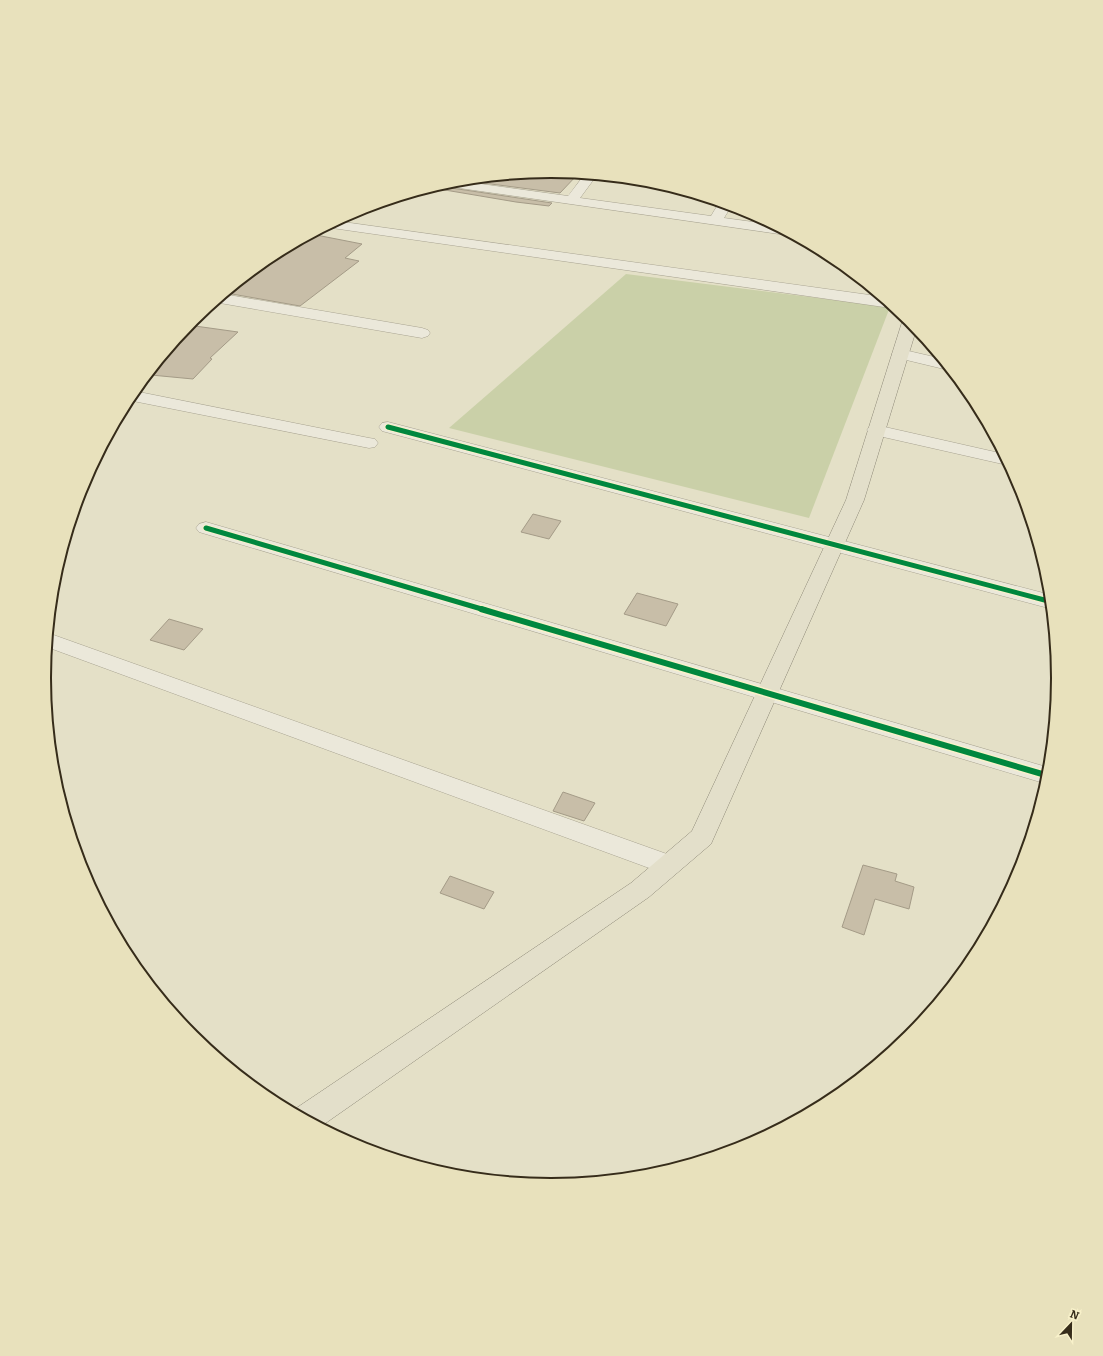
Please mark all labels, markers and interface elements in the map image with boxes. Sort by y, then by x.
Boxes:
north arrow [1051,1304,1091,1344]
text: N [1068,1308,1081,1323]

